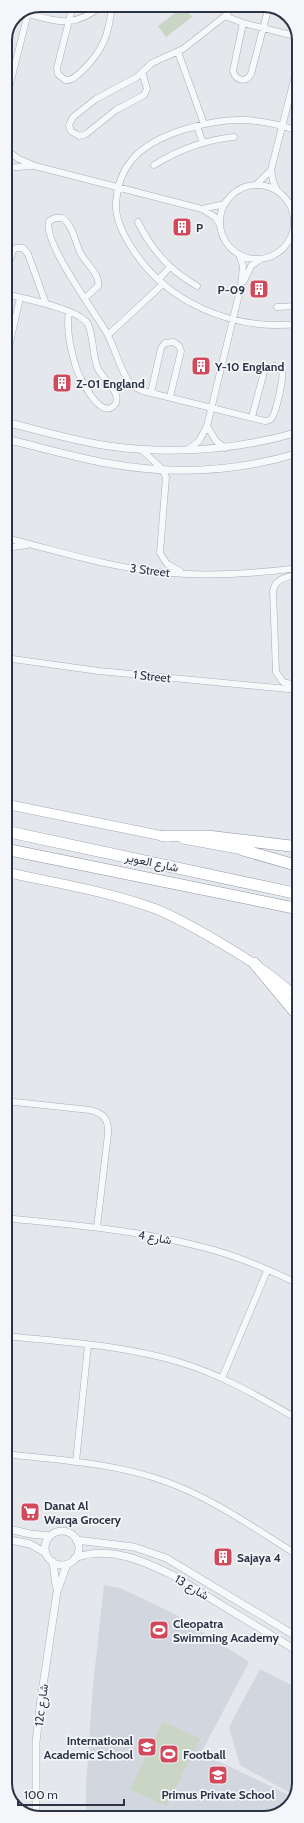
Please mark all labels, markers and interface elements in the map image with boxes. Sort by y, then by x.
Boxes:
building icon: P [171,216,193,238]
place label: P [196,220,203,235]
building icon: P-09 [248,278,270,300]
place label: P-09 [218,282,245,297]
building icon: Y-10 England [190,355,212,377]
place label: Y-10 England [214,359,284,374]
building icon: Z-01 England [51,372,73,394]
place label: Z-01 England [76,376,145,391]
street label: 3 Street [129,560,171,580]
street label: 1 Street [133,667,171,685]
street label: شارع العوير [123,849,180,877]
street label: شارع 4 [137,1227,173,1249]
place label: Danat Al Warqa Grocery [44,1498,122,1527]
supermarket icon: Danat Al Warqa Grocery [19,1501,41,1523]
building icon: Sajaya 4 [212,1546,234,1568]
place label: Sajaya 4 [237,1550,281,1565]
street label: شارع 13 [171,1571,212,1605]
place label: Cleopatra Swimming Academy [173,1616,280,1645]
sports icon: Cleopatra Swimming Academy [148,1619,170,1641]
street label: 12c شارع [31,1683,53,1727]
place label: International Academic School [44,1733,133,1762]
school or university icon: International Academic School [136,1736,158,1758]
sports icon: Football [158,1743,180,1765]
place label: Football [183,1747,226,1762]
school or university icon: Primus Private School [207,1764,229,1786]
scale bar [18,1781,124,1807]
text: 100 m [24,1787,58,1802]
place label: Primus Private School [161,1787,275,1802]

